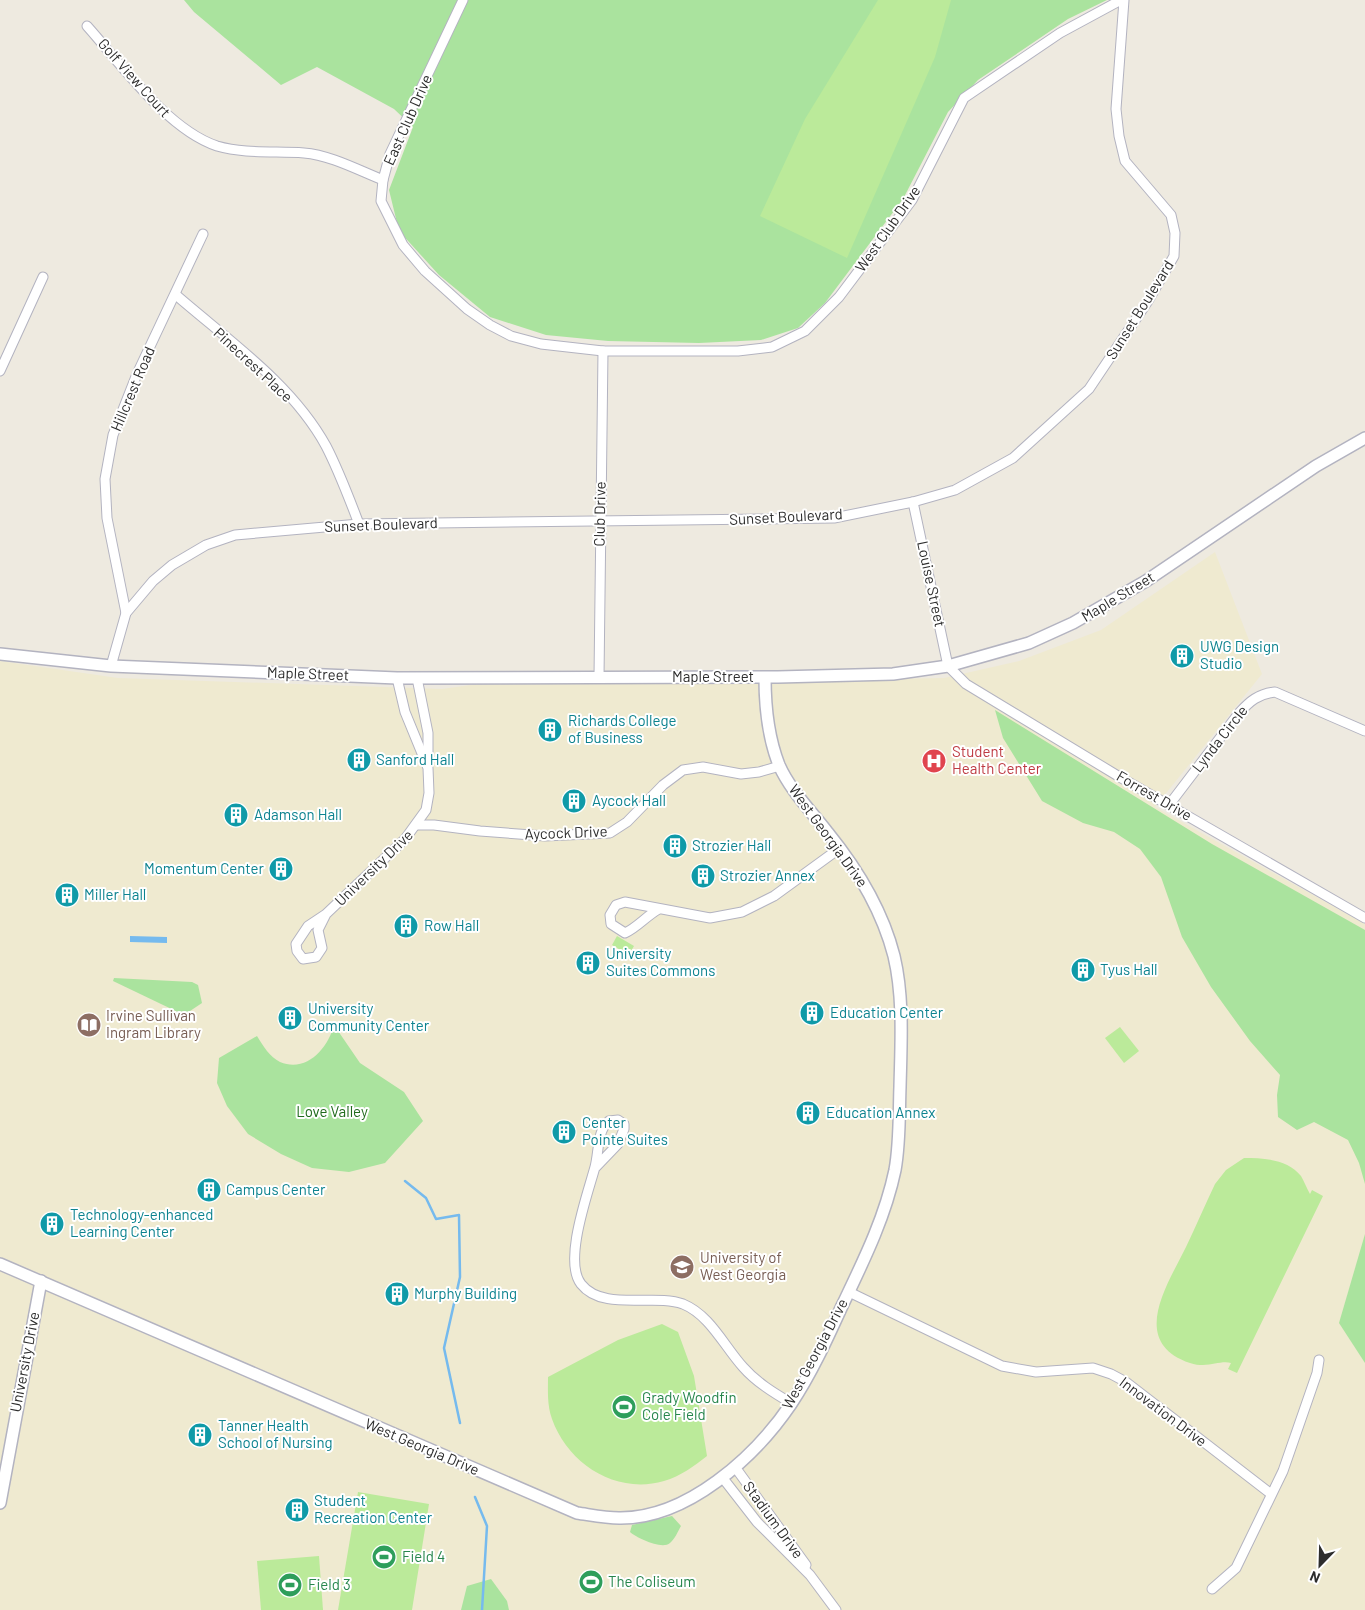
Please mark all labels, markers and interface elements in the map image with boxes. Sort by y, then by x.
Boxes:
street label: Golf View Court [95,34,175,120]
street label: East Club Drive [379,71,435,168]
street label: West Club Drive [851,182,924,275]
street label: Sunset Boulevard [1101,257,1177,362]
street label: Pinecrest Place [211,323,297,405]
street label: Hillcrest Road [106,343,158,434]
street label: Club Drive [589,481,609,547]
street label: Sunset Boulevard [729,504,843,528]
street label: Sunset Boulevard [324,513,438,535]
street label: Louise Street [914,539,950,629]
street label: Maple Street [1078,567,1157,625]
place label: UWG Design Studio [1200,637,1279,672]
building icon: UWG Design Studio [1169,643,1195,669]
street label: Maple Street [267,663,349,683]
street label: Maple Street [672,667,754,685]
street label: Lynda Circle [1188,701,1251,775]
place label: Richards College of Business [568,711,677,746]
building icon: Richards College of Business [537,717,563,743]
place label: Student Health Center [952,742,1042,777]
building icon: Sanford Hall [346,747,372,773]
hospital icon: Student Health Center [921,748,947,774]
place label: Sanford Hall [376,750,454,768]
street label: Forrest Drive [1114,766,1195,824]
street label: West Georgia Drive [786,781,872,890]
building icon: Aycock Hall [561,788,587,814]
place label: Aycock Hall [592,791,666,809]
building icon: Adamson Hall [223,802,249,828]
place label: Adamson Hall [254,805,342,823]
street label: Aycock Drive [524,822,608,842]
street label: University Drive [330,825,416,909]
building icon: Strozier Hall [662,833,688,859]
place label: Strozier Hall [692,836,771,854]
building icon: Momentum Center [268,856,294,882]
place label: Momentum Center [144,859,265,877]
building icon: Strozier Annex [690,863,716,889]
place label: Strozier Annex [720,866,815,884]
building icon: Miller Hall [54,882,80,908]
place label: Miller Hall [84,885,146,903]
building icon: Row Hall [393,913,419,939]
place label: Row Hall [424,916,479,934]
place label: University Suites Commons [606,944,715,979]
building icon: University Suites Commons [575,950,601,976]
building icon: Tyus Hall [1070,957,1096,983]
place label: Tyus Hall [1100,960,1158,978]
place label: University Community Center [308,999,430,1034]
building icon: Education Center [799,1000,825,1026]
place label: Education Center [830,1003,944,1021]
building icon: University Community Center [277,1005,303,1031]
place label: Irvine Sullivan Ingram Library [106,1006,201,1041]
library icon: Irvine Sullivan Ingram Library [76,1012,102,1038]
building icon: Education Annex [795,1100,821,1126]
park label: Love Valley [296,1102,368,1120]
place label: Education Annex [826,1103,935,1121]
place label: Center Pointe Suites [582,1113,668,1148]
building icon: Center Pointe Suites [551,1119,577,1145]
building icon: Campus Center [196,1177,222,1203]
place label: Campus Center [226,1180,326,1198]
place label: Technology-enhanced Learning Center [70,1205,213,1240]
building icon: Technology-enhanced Learning Center [39,1211,65,1237]
place label: University of West Georgia [700,1248,786,1283]
school or university icon: University of West Georgia [669,1254,695,1280]
building icon: Murphy Building [384,1281,410,1307]
place label: Murphy Building [414,1284,517,1302]
street label: West Georgia Drive [777,1295,851,1412]
street label: University Drive [5,1310,43,1413]
street label: Innovation Drive [1117,1373,1211,1450]
place label: Grady Woodfin Cole Field [642,1388,737,1423]
sports icon: Grady Woodfin Cole Field [611,1394,637,1420]
street label: West Georgia Drive [362,1414,482,1478]
place label: Tanner Health School of Nursing [218,1416,333,1451]
building icon: Tanner Health School of Nursing [187,1422,213,1448]
street label: Stadium Drive [740,1477,808,1561]
place label: Student Recreation Center [314,1491,433,1526]
building icon: Student Recreation Center [284,1497,310,1523]
north arrow [1295,1540,1345,1590]
sports icon: Field 4 [371,1544,397,1570]
place label: Field 4 [402,1547,445,1565]
text: N [1307,1568,1322,1587]
sports icon: The Coliseum [578,1569,604,1595]
sports icon: Field 3 [277,1572,303,1598]
place label: The Coliseum [608,1572,696,1590]
place label: Field 3 [308,1575,351,1593]

